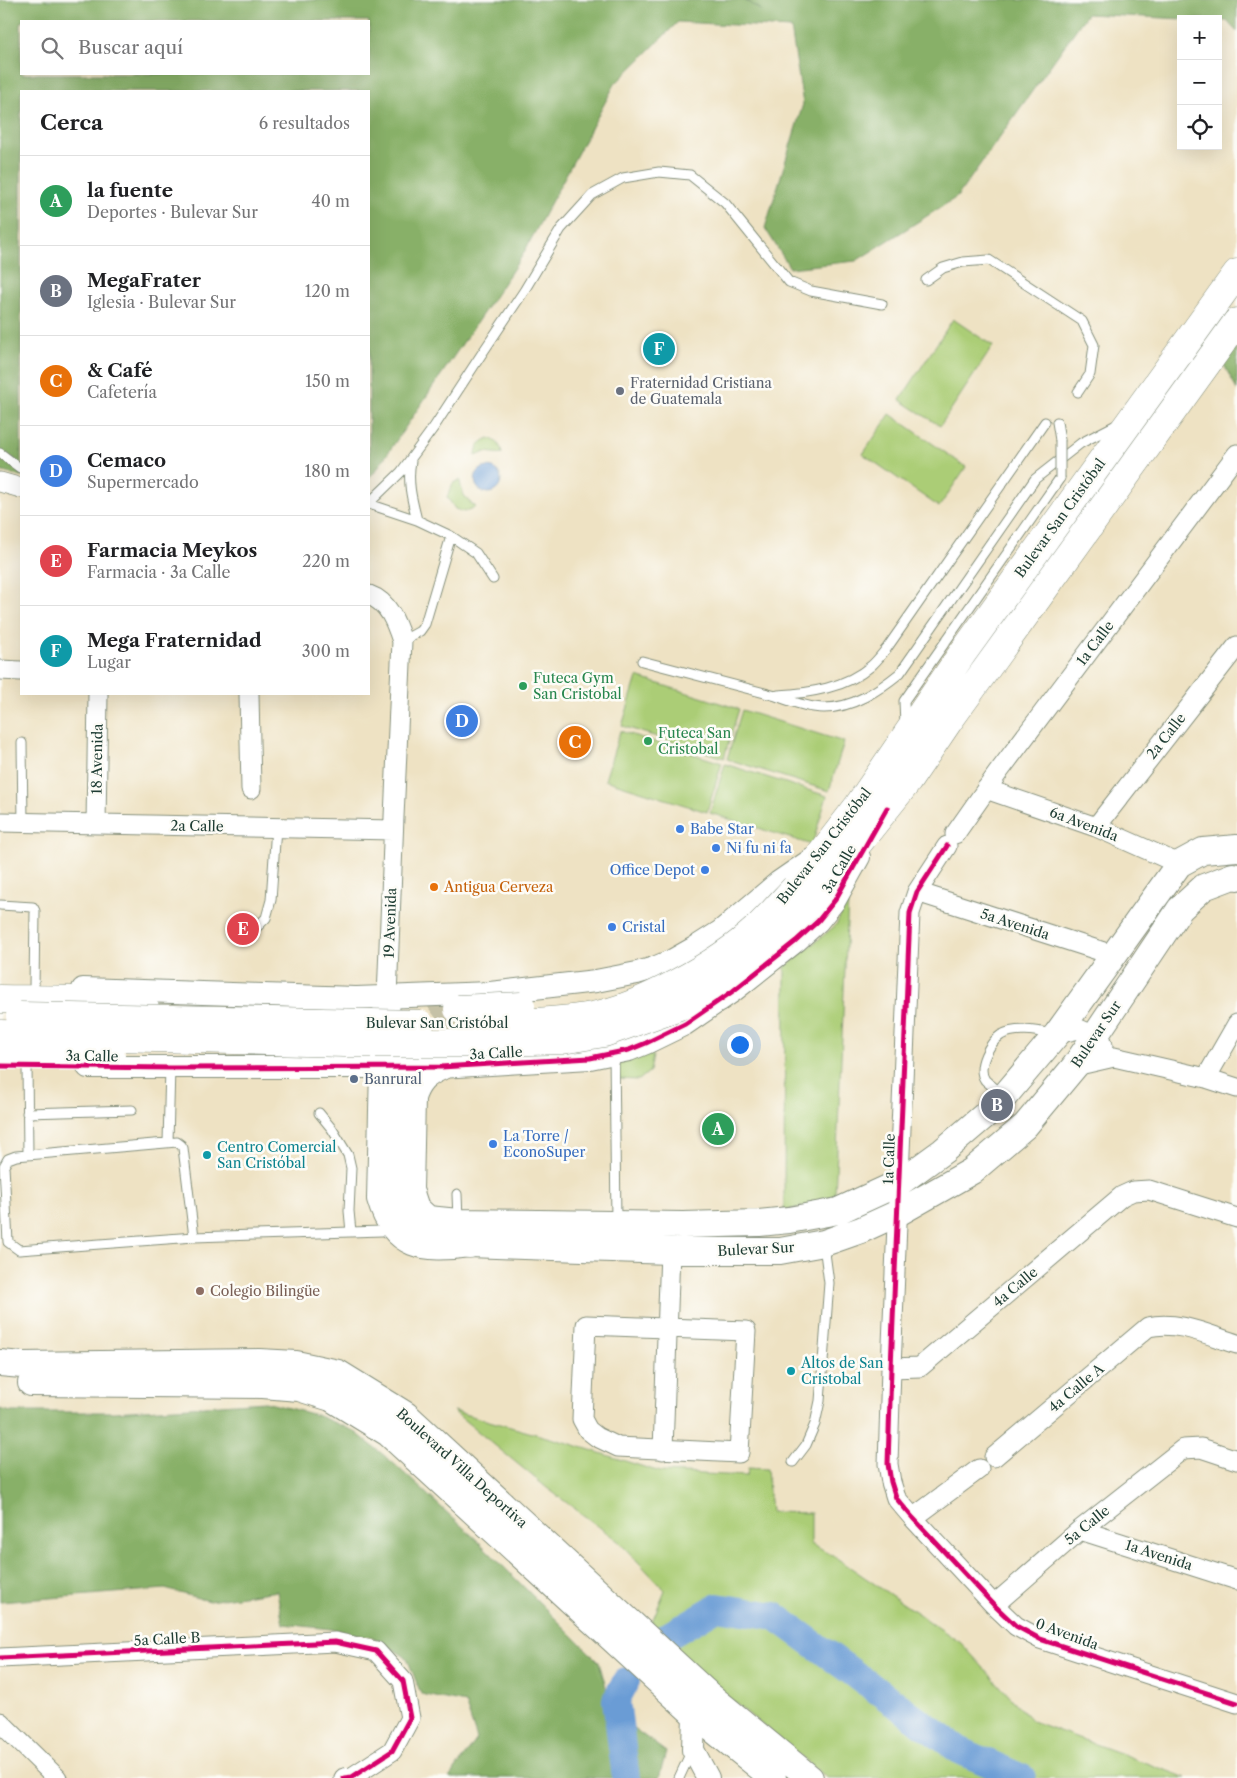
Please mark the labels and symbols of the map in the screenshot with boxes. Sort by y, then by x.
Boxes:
pin: F [643,330,675,368]
place label: Fraternidad Cristiana de Guatemala [630,374,772,408]
marker: Fraternidad Cristiana de Guatemala [614,385,626,397]
street label: Bulevar San Cristóbal [1011,455,1109,581]
street label: 1a Calle [1072,617,1118,669]
place label: Futeca Gym San Cristobal [533,669,622,703]
marker: Futeca Gym San Cristobal [517,680,529,692]
pin: D [446,702,478,740]
street label: 2a Calle [1142,709,1190,763]
street label: 18 Avenida [87,723,107,795]
pin: C [559,723,591,761]
place label: Futeca San Cristobal [658,724,731,758]
marker: Futeca San Cristobal [642,735,654,747]
street label: Bulevar San Cristóbal [773,784,875,908]
street label: 6a Avenida [1047,803,1121,846]
street label: 2a Calle [170,817,224,835]
place label: Babe Star [690,820,754,838]
marker: Babe Star [674,823,686,835]
place label: Ni fu ni fa [726,839,793,857]
street label: 3a Calle [818,841,860,896]
marker: Ni fu ni fa [710,842,722,854]
place label: Office Depot [610,861,695,879]
marker: Office Depot [699,864,711,876]
place label: Antigua Cerveza [443,878,554,896]
marker: Antigua Cerveza [428,881,440,893]
street label: 19 Avenida [380,887,400,959]
street label: 5a Avenida [978,904,1052,944]
pin: E [227,910,259,948]
place label: Cristal [622,918,665,936]
marker: Cristal [606,921,618,933]
street label: Bulevar Sur [1067,997,1125,1071]
street label: Bulevar San Cristóbal [366,1014,508,1032]
your location [727,1032,753,1058]
street label: 3a Calle [469,1043,523,1063]
street label: 3a Calle [65,1047,119,1065]
place label: Banrural [364,1070,422,1088]
marker: Banrural [348,1073,360,1085]
pin: B [981,1086,1013,1124]
pin: A [702,1110,734,1148]
place label: La Torre / EconoSuper [503,1127,585,1161]
street label: 1a Calle [879,1133,899,1185]
place label: Centro Comercial San Cristóbal [217,1138,337,1172]
marker: La Torre / EconoSuper [487,1138,499,1150]
marker: Centro Comercial San Cristóbal [201,1149,213,1161]
street label: Bulevar Sur [717,1238,795,1260]
street label: 4a Calle [989,1263,1041,1311]
place label: Colegio Bilingüe [210,1282,320,1300]
marker: Colegio Bilingüe [194,1285,206,1297]
place label: Altos de San Cristobal [800,1354,884,1388]
street label: 4a Calle A [1045,1359,1108,1416]
marker: Altos de San Cristobal [785,1365,797,1377]
street label: Boulevard Villa Deportiva [393,1404,532,1532]
street label: 5a Calle [1061,1501,1113,1549]
street label: 1a Avenida [1123,1536,1196,1575]
street label: 0 Avenida [1033,1614,1101,1654]
street label: 5a Calle B [133,1628,201,1650]

